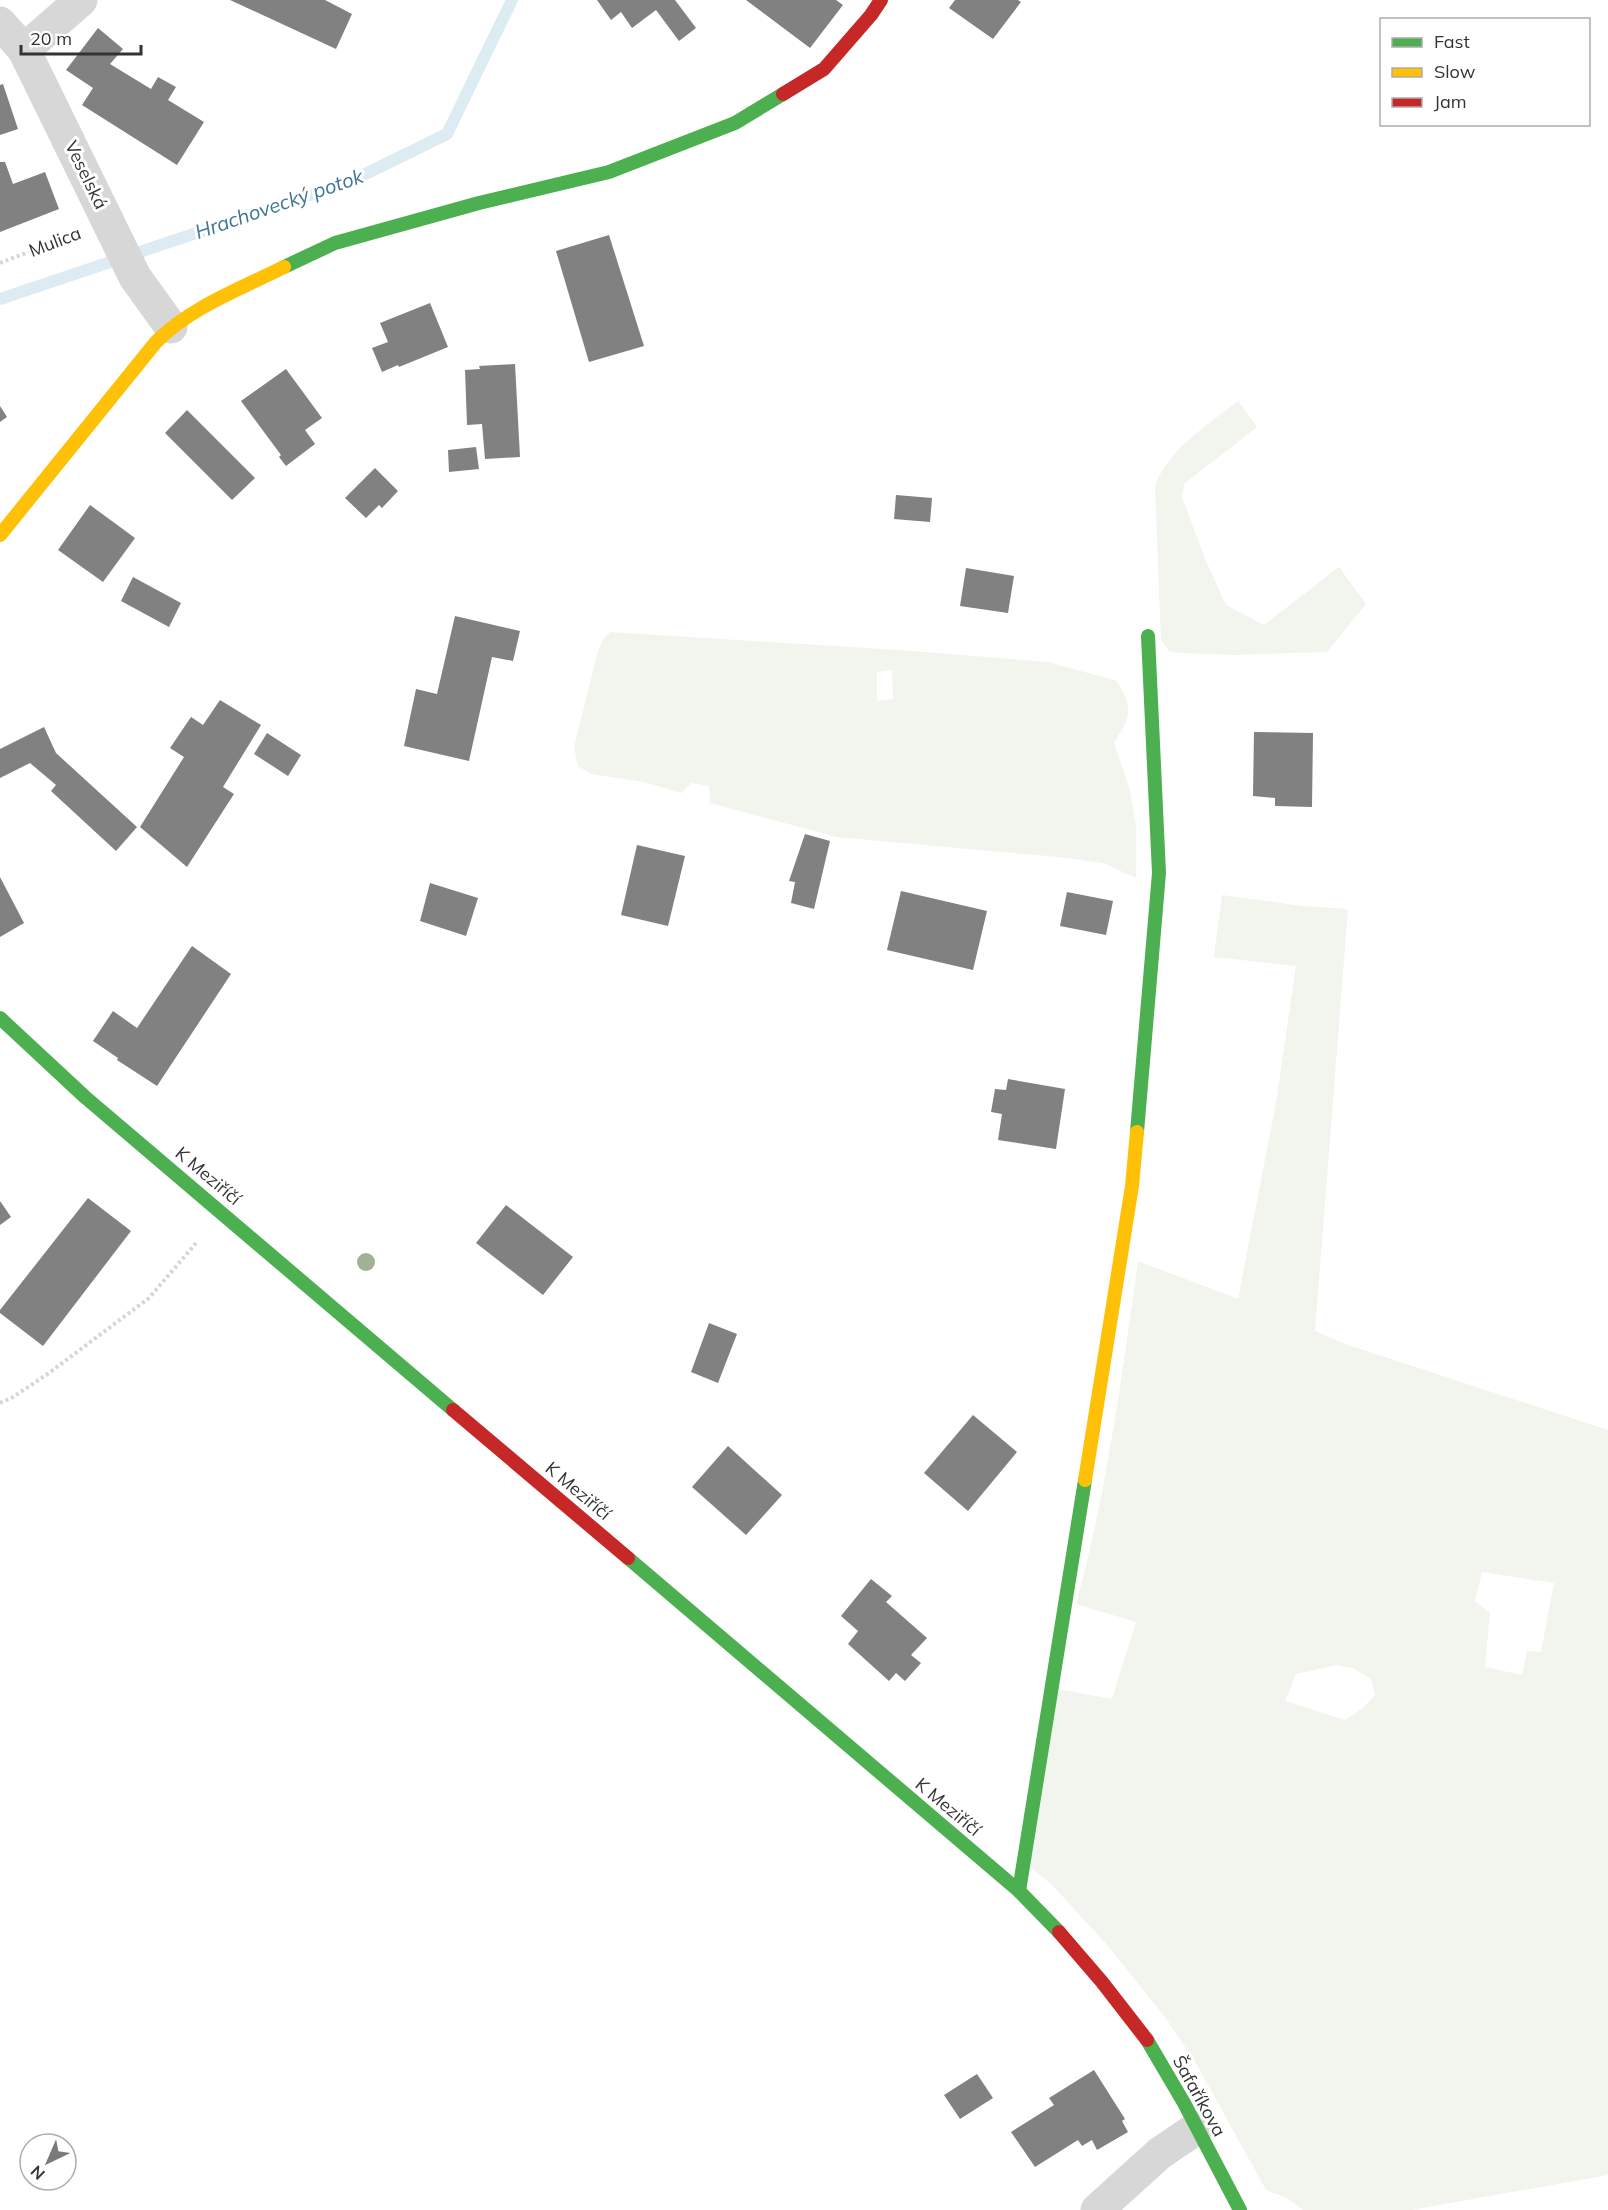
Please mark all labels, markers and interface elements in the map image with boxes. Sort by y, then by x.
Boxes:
scale bar [21,18,141,56]
legend [1380,18,1590,126]
text: 20 m [30,27,72,50]
text: Fast [1434,30,1470,53]
text: Slow [1434,60,1476,83]
text: Jam [1434,90,1467,113]
street label: Veselská [60,137,113,213]
water label: Hrachovecký potok [191,163,367,244]
street label: Mulica [25,221,84,262]
street label: K Meziříčí [171,1141,247,1211]
street label: K Meziříčí [541,1456,617,1526]
street label: K Meziříčí [911,1772,987,1842]
street label: Šafaříkova [1168,2051,1231,2140]
north arrow [18,2132,78,2192]
text: N [26,2161,49,2184]

